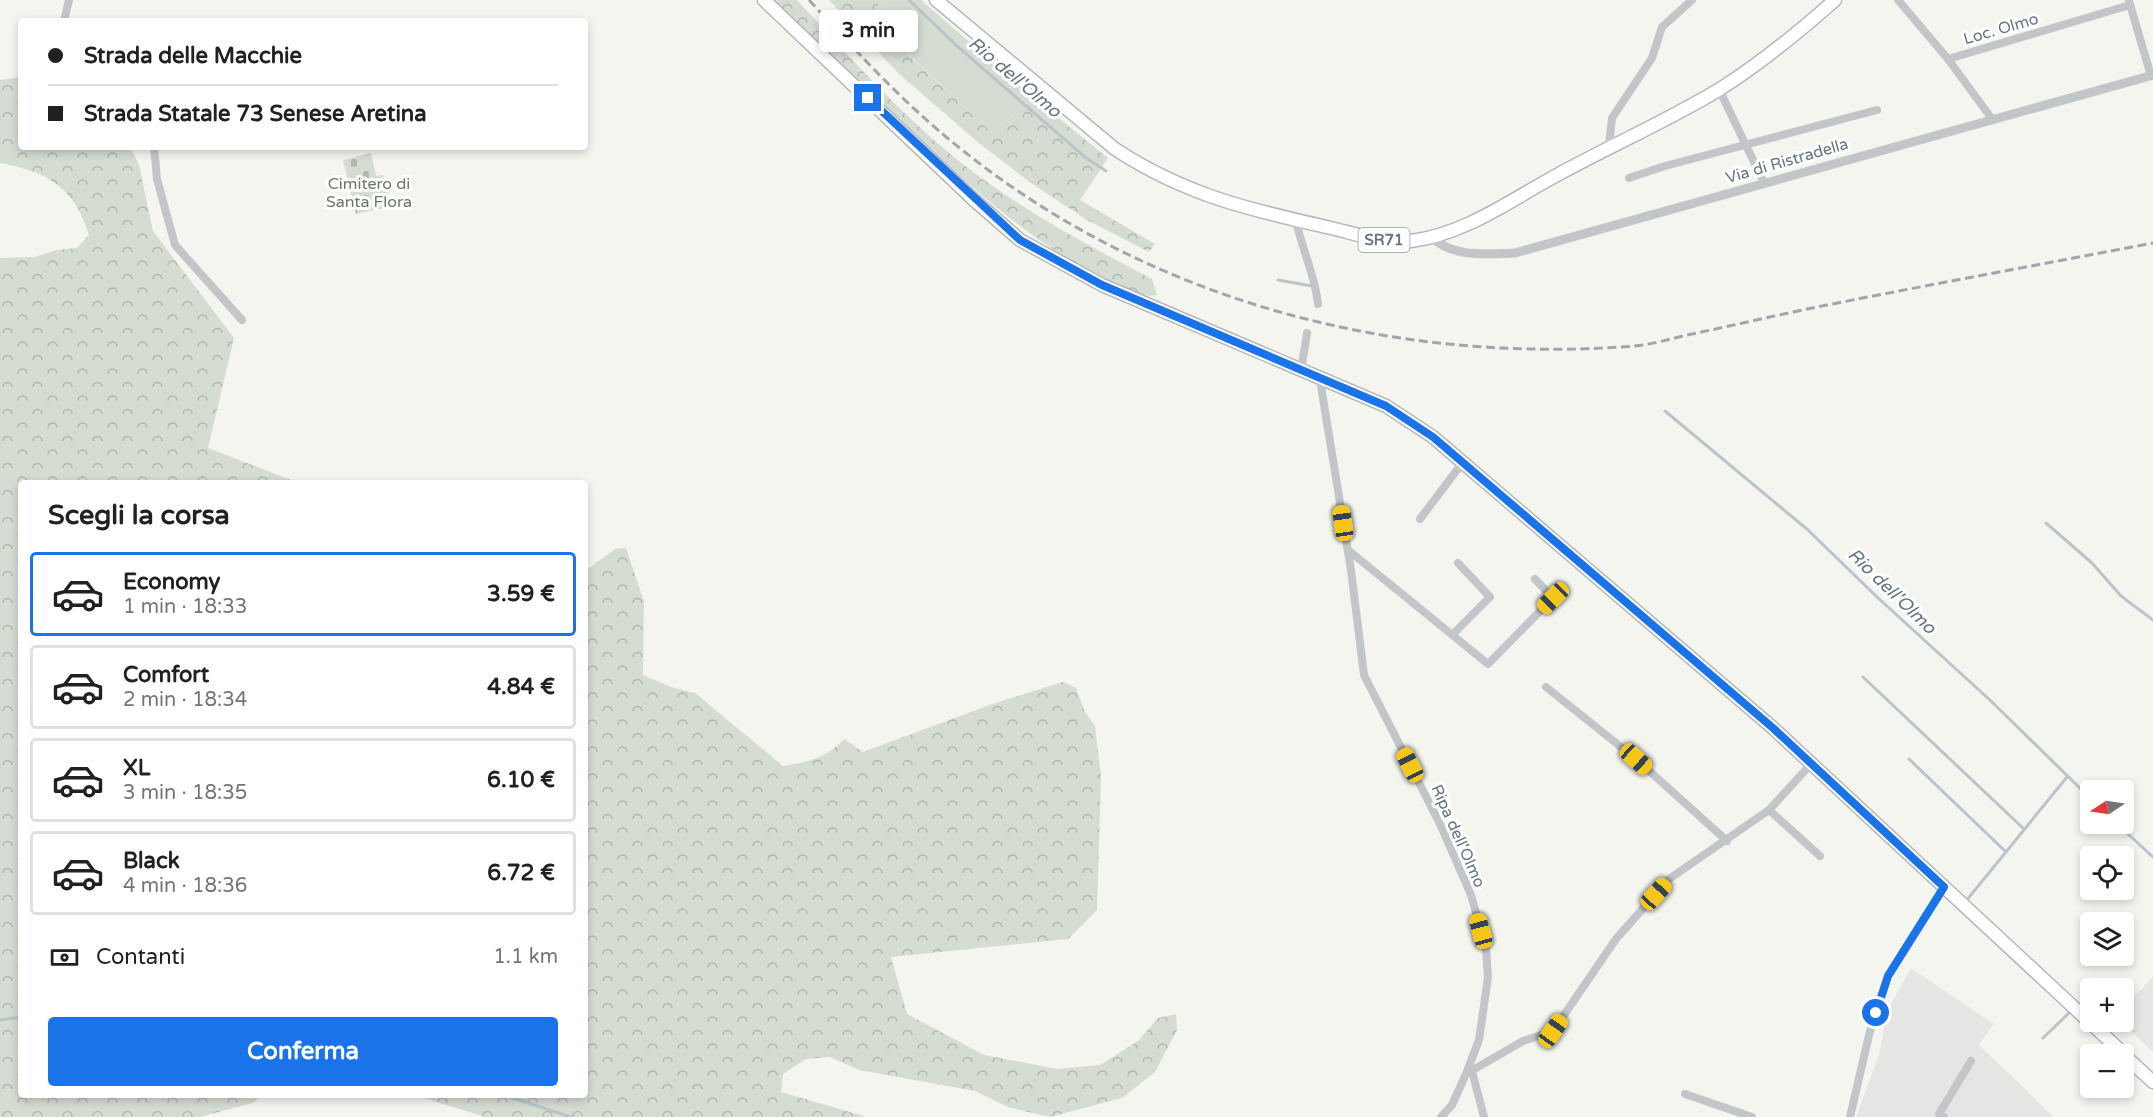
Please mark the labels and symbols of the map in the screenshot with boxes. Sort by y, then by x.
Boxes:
street label: Loc. Olmo [1961,9,2041,49]
callout: 3 min [818,11,918,53]
water label: Rio dell'Olmo [964,32,1066,123]
route end [854,84,881,111]
street label: Via di Ristradella [1723,134,1851,188]
park label: Cimitero di Santa Flora [326,174,412,212]
road number: SR71 [1358,228,1410,252]
car [1332,504,1354,542]
water label: Rio dell'Olmo [1843,544,1941,639]
car [1534,579,1572,617]
car [1617,740,1655,778]
car [1394,745,1426,785]
north arrow [2080,780,2134,834]
street label: Ripa dell'Olmo [1426,781,1490,891]
car [1637,875,1675,913]
car [1468,911,1494,951]
route start [1862,999,1889,1026]
car [1535,1011,1571,1051]

